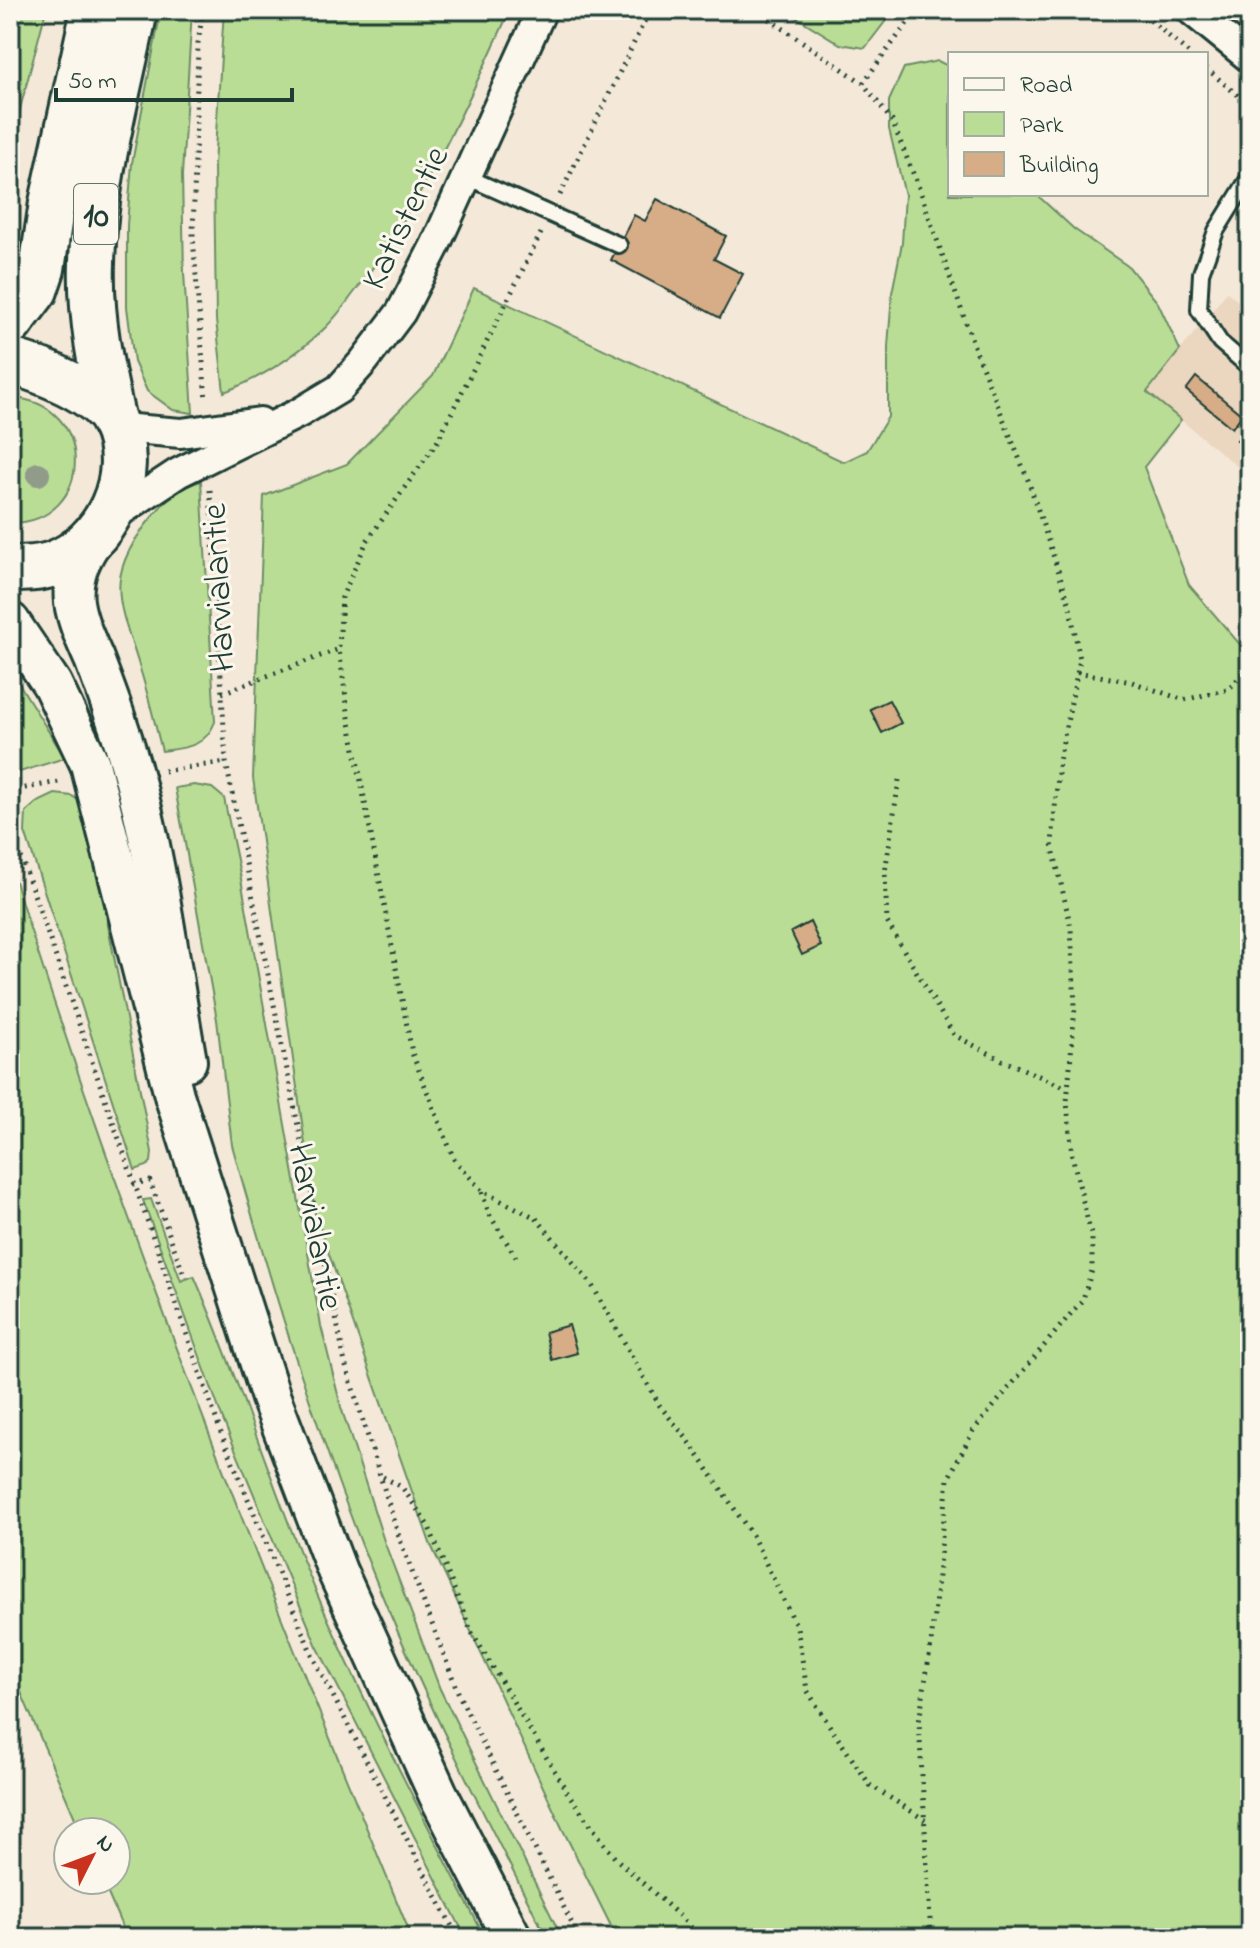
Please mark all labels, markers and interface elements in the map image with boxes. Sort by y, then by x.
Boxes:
scale bar [56,52,292,102]
legend [948,52,1208,196]
text: 50 m [68,65,117,100]
text: Road [1020,69,1073,104]
text: Park [1020,109,1064,144]
street label: Katistentie [349,137,465,300]
text: Building [1019,149,1099,184]
road number: 10 [74,184,118,244]
street label: Harvialantie [190,501,251,674]
street label: Harvialantie [271,1139,356,1316]
north arrow [52,1816,132,1896]
text: N [88,1828,121,1861]

